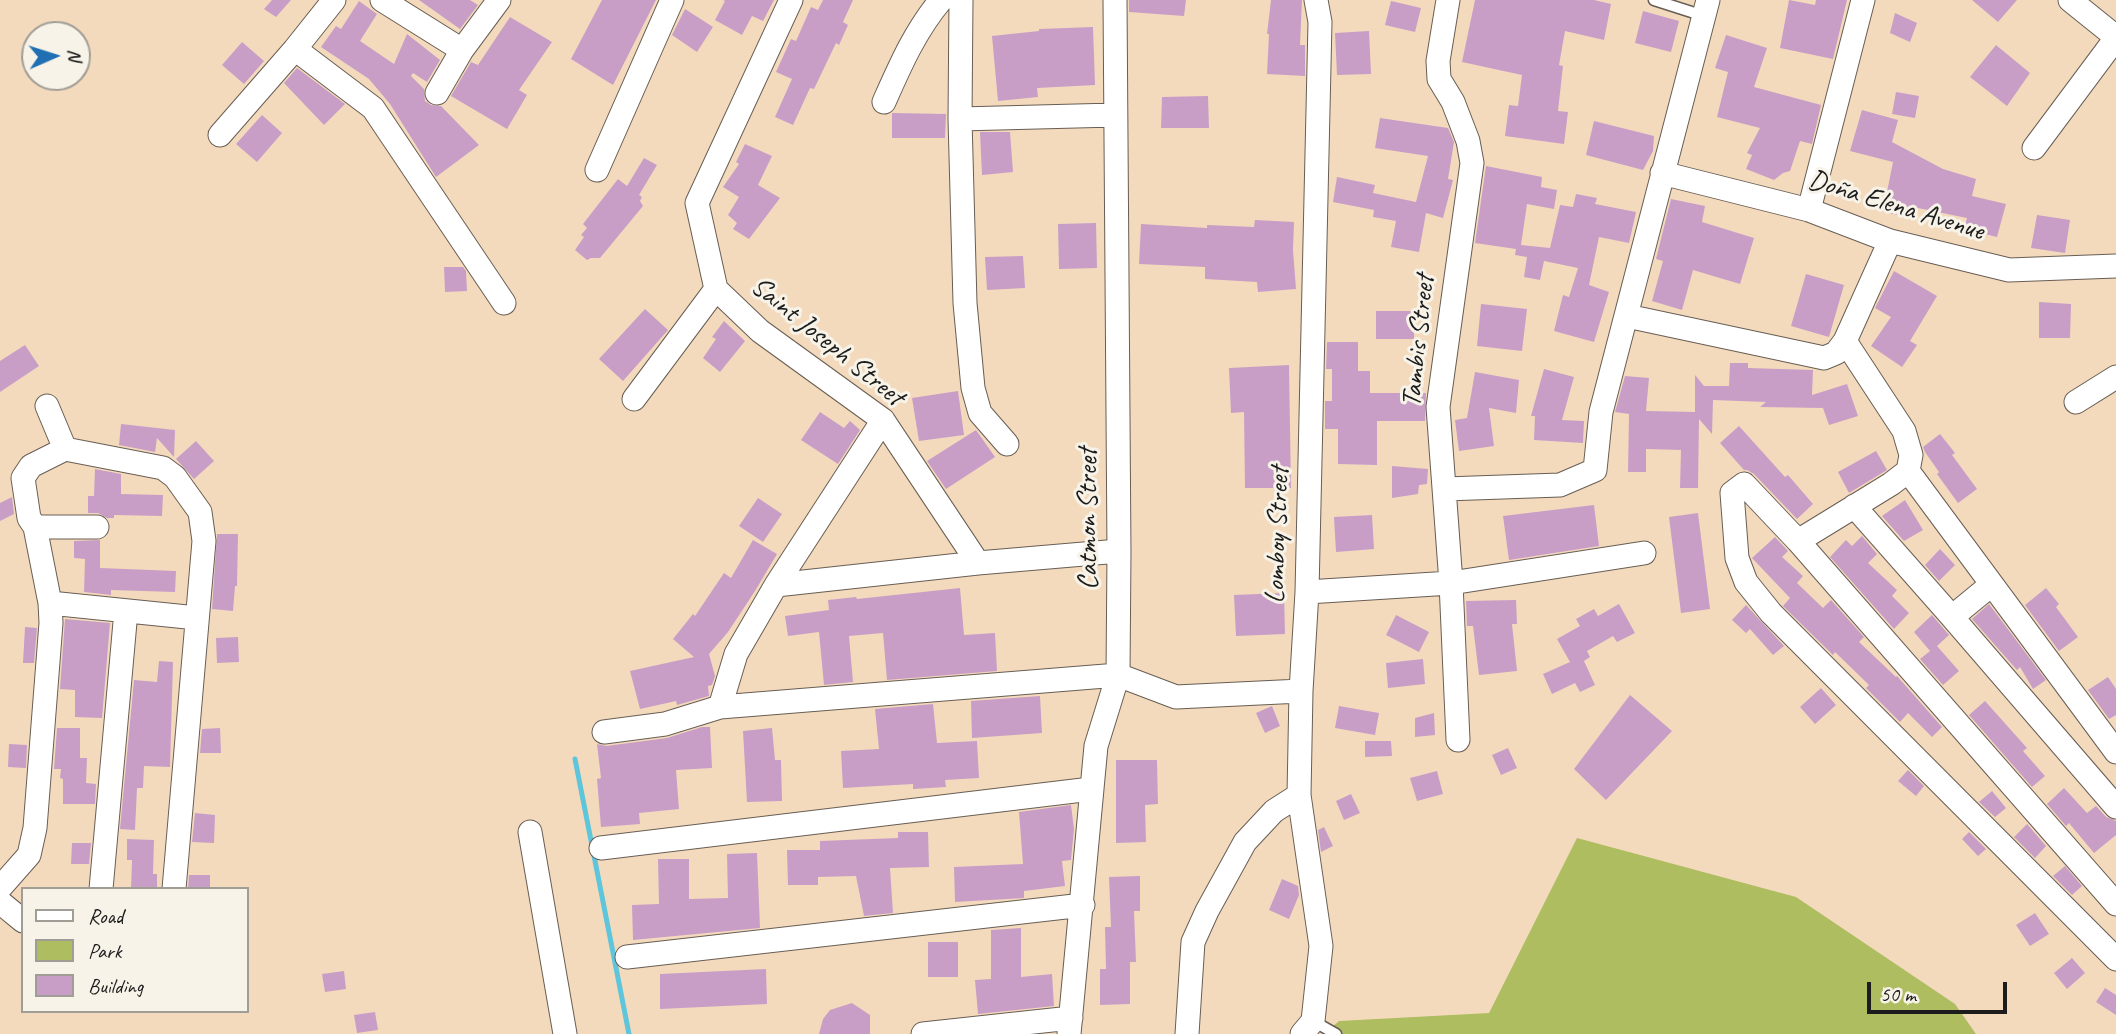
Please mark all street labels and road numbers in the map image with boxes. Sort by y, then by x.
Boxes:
street label: Doña Elena Avenue [1804,163,1988,249]
street label: Saint Joseph Street [744,270,910,414]
street label: Tambis Street [1395,273,1443,409]
street label: Catmon Street [1072,448,1106,590]
street label: Lomboy Street [1259,466,1297,604]

